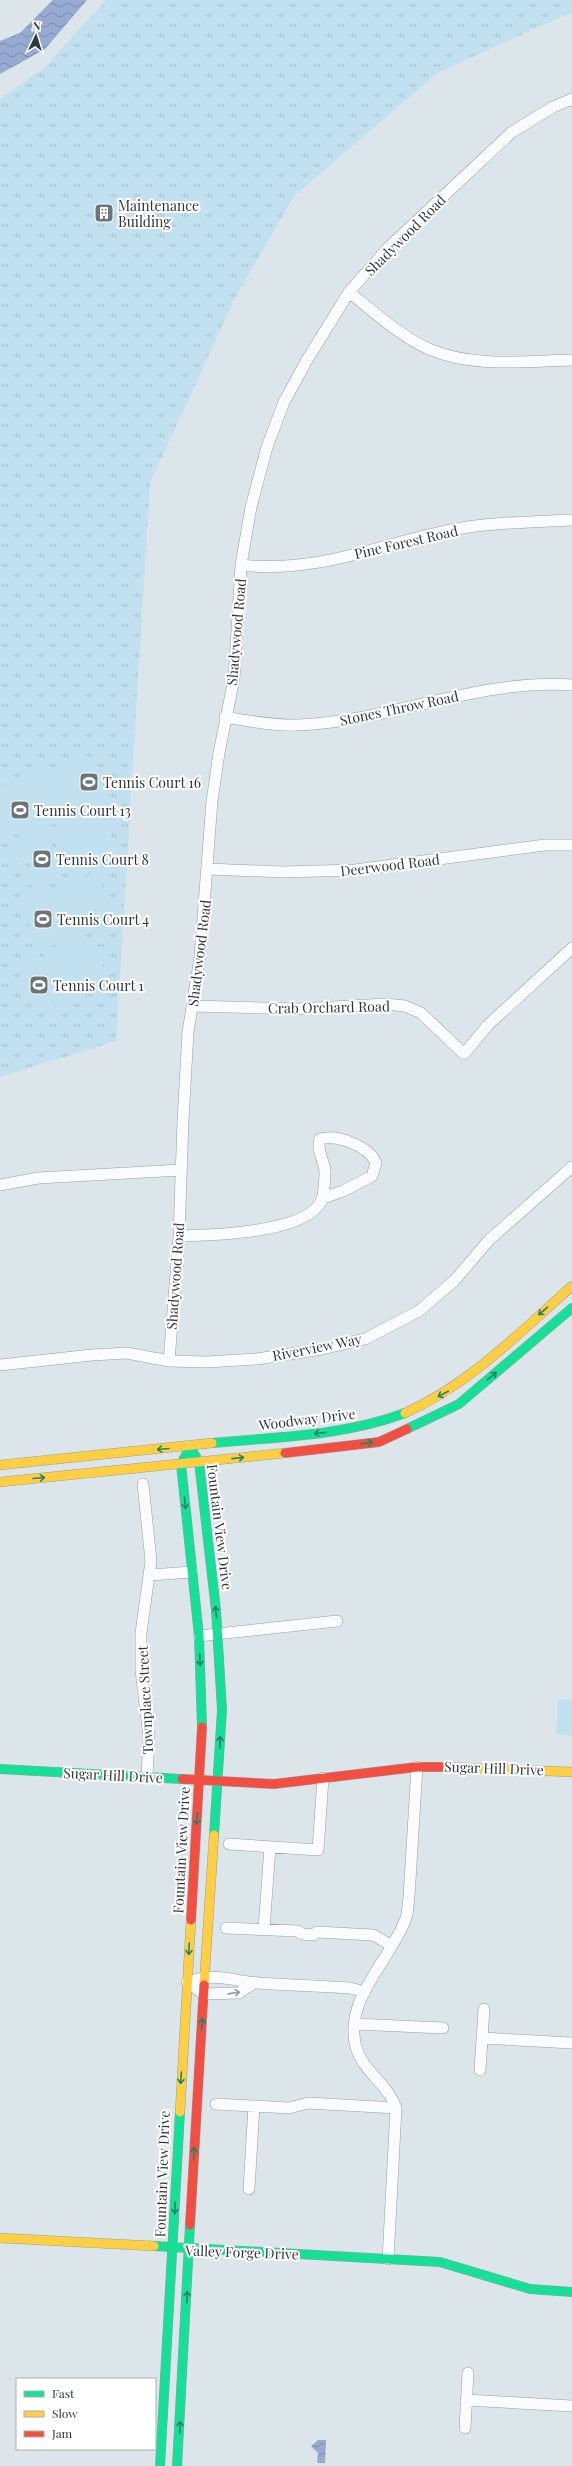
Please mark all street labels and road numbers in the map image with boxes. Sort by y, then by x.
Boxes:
street label: Shadywood Road [360,190,450,280]
street label: Pine Forest Road [352,521,460,563]
street label: Shadywood Road [222,578,250,686]
street label: Stones Throw Road [338,686,460,730]
street label: Deerwood Road [339,849,441,881]
street label: Shadywood Road [183,899,215,1007]
street label: Crab Orchard Road [268,996,390,1018]
street label: Shadywood Road [162,1222,188,1330]
street label: Riverview Way [271,1329,363,1365]
street label: Woodway Drive [257,1404,356,1434]
street label: Fountain View Drive [203,1463,237,1591]
street label: Townplace Street [133,1644,157,1755]
street label: Sugar Hill Drive [444,1757,544,1779]
street label: Sugar Hill Drive [63,1763,163,1787]
street label: Fountain View Drive [168,1786,194,1914]
street label: Fountain View Drive [150,2110,174,2238]
street label: Valley Forge Drive [184,2240,299,2263]

